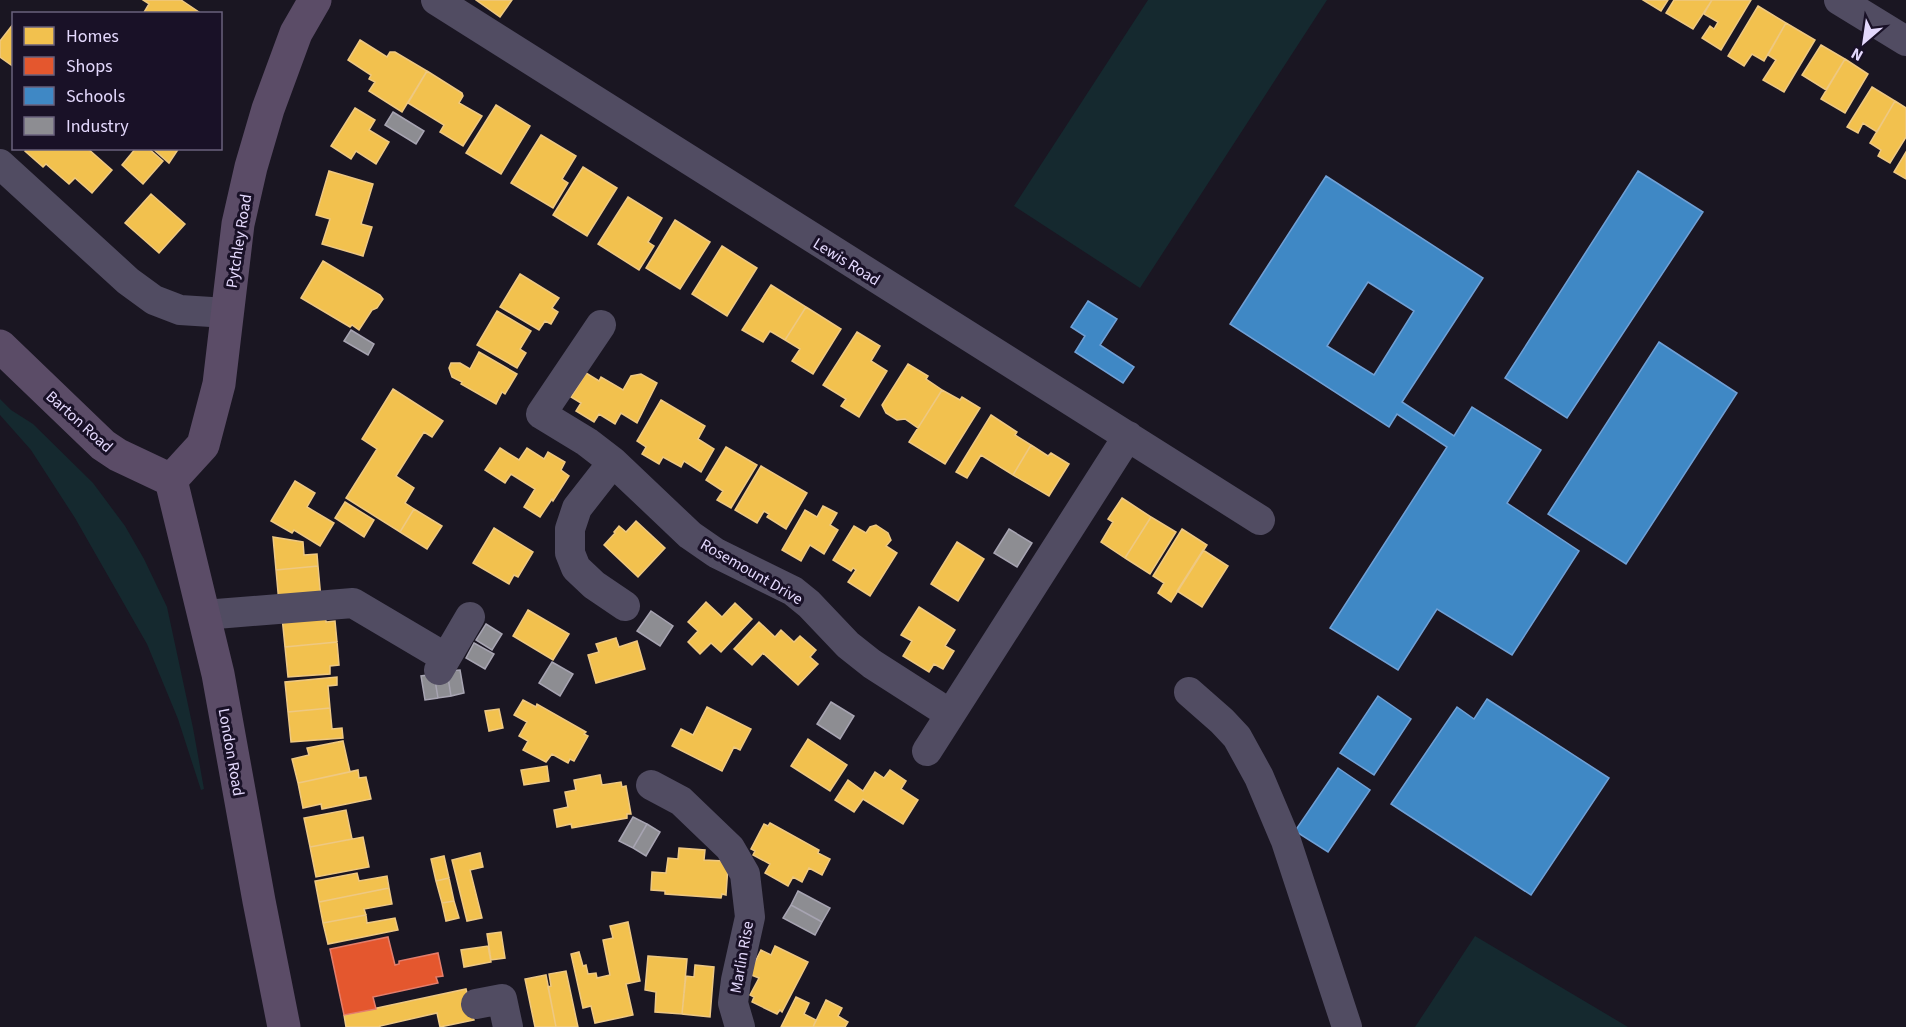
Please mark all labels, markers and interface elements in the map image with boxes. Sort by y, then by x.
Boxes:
legend [12,12,222,150]
north arrow [1834,12,1894,72]
text: Homes [66,24,119,49]
text: N [1847,42,1867,66]
text: Shops [66,54,113,79]
text: Schools [66,84,125,109]
text: Industry [66,114,129,139]
street label: Pytchley Road [221,193,257,290]
street label: Lewis Road [809,233,884,291]
street label: Barton Road [41,386,118,458]
street label: Rosemount Drive [696,534,807,610]
street label: London Road [212,707,250,798]
street label: Marlin Rise [725,919,759,995]

